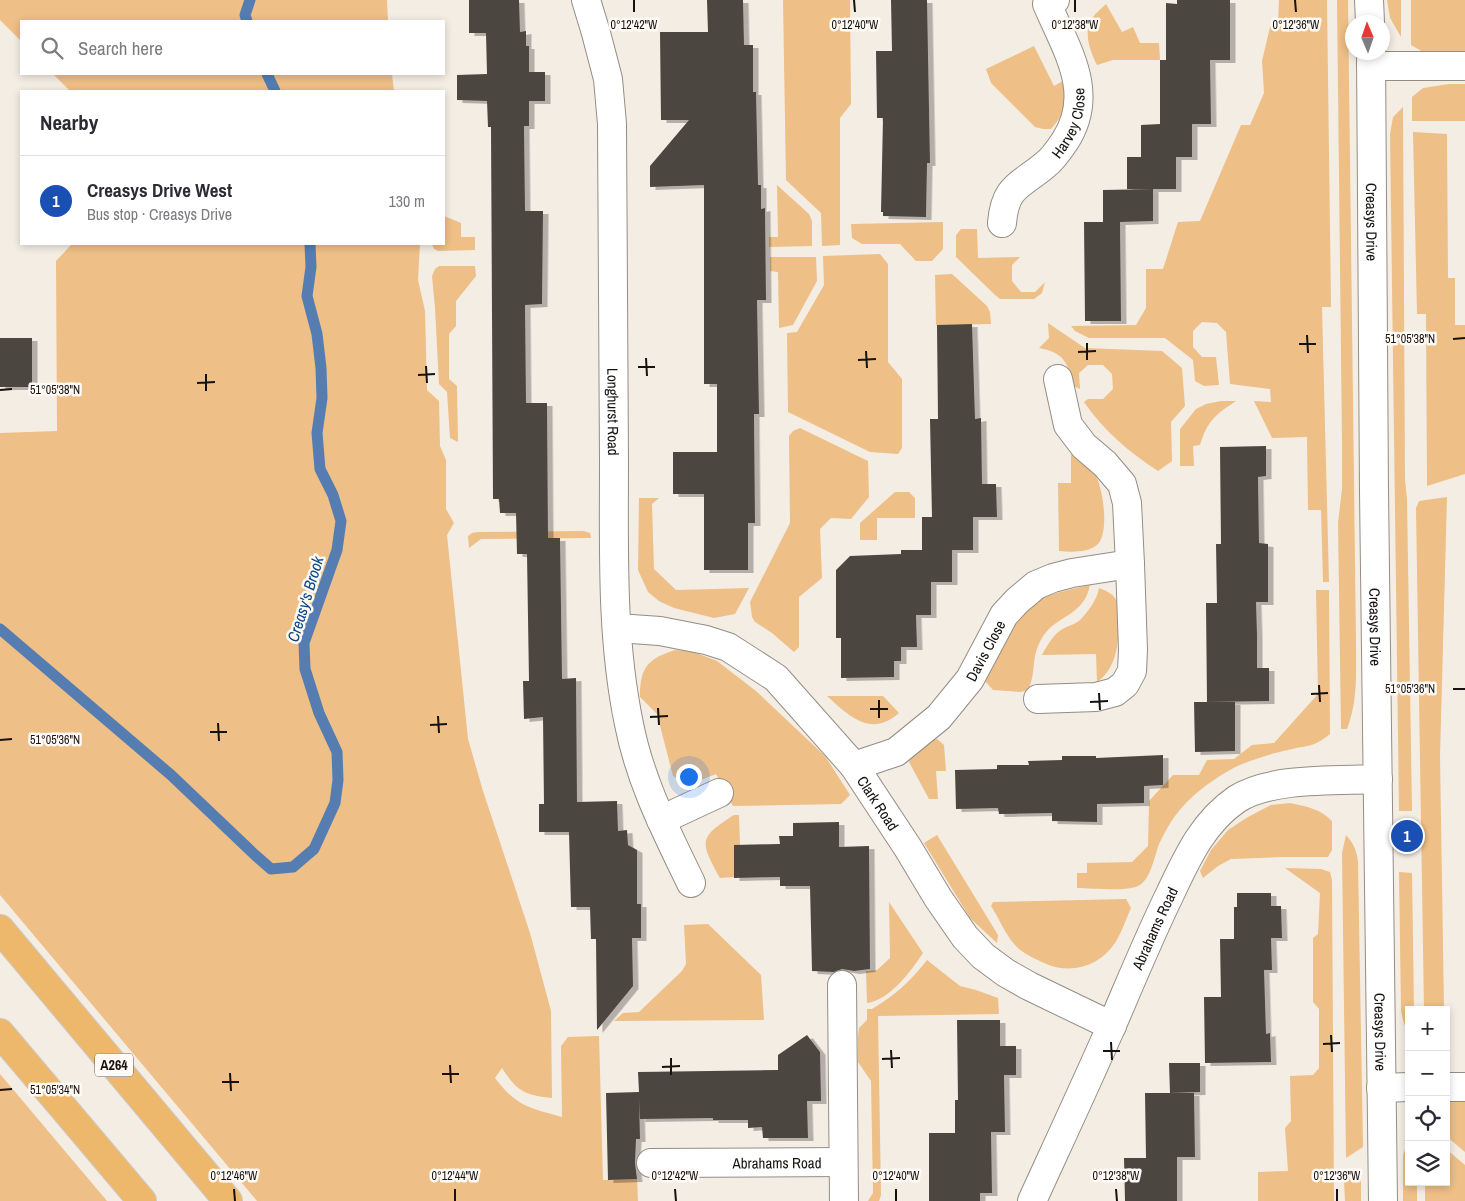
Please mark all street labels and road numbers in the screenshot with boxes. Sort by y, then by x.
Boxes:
street label: Harvey Close [1046,87,1089,162]
street label: Creasys Drive [1361,183,1383,261]
street label: Longhurst Road [603,368,624,456]
street label: Creasys Drive [1365,588,1387,666]
street label: Davis Close [960,616,1010,685]
street label: Clark Road [853,771,904,834]
street label: Abrahams Road [1126,883,1182,974]
street label: Creasys Drive [1370,993,1392,1071]
road number: A264 [95,1054,133,1076]
street label: Abrahams Road [731,1152,822,1173]

